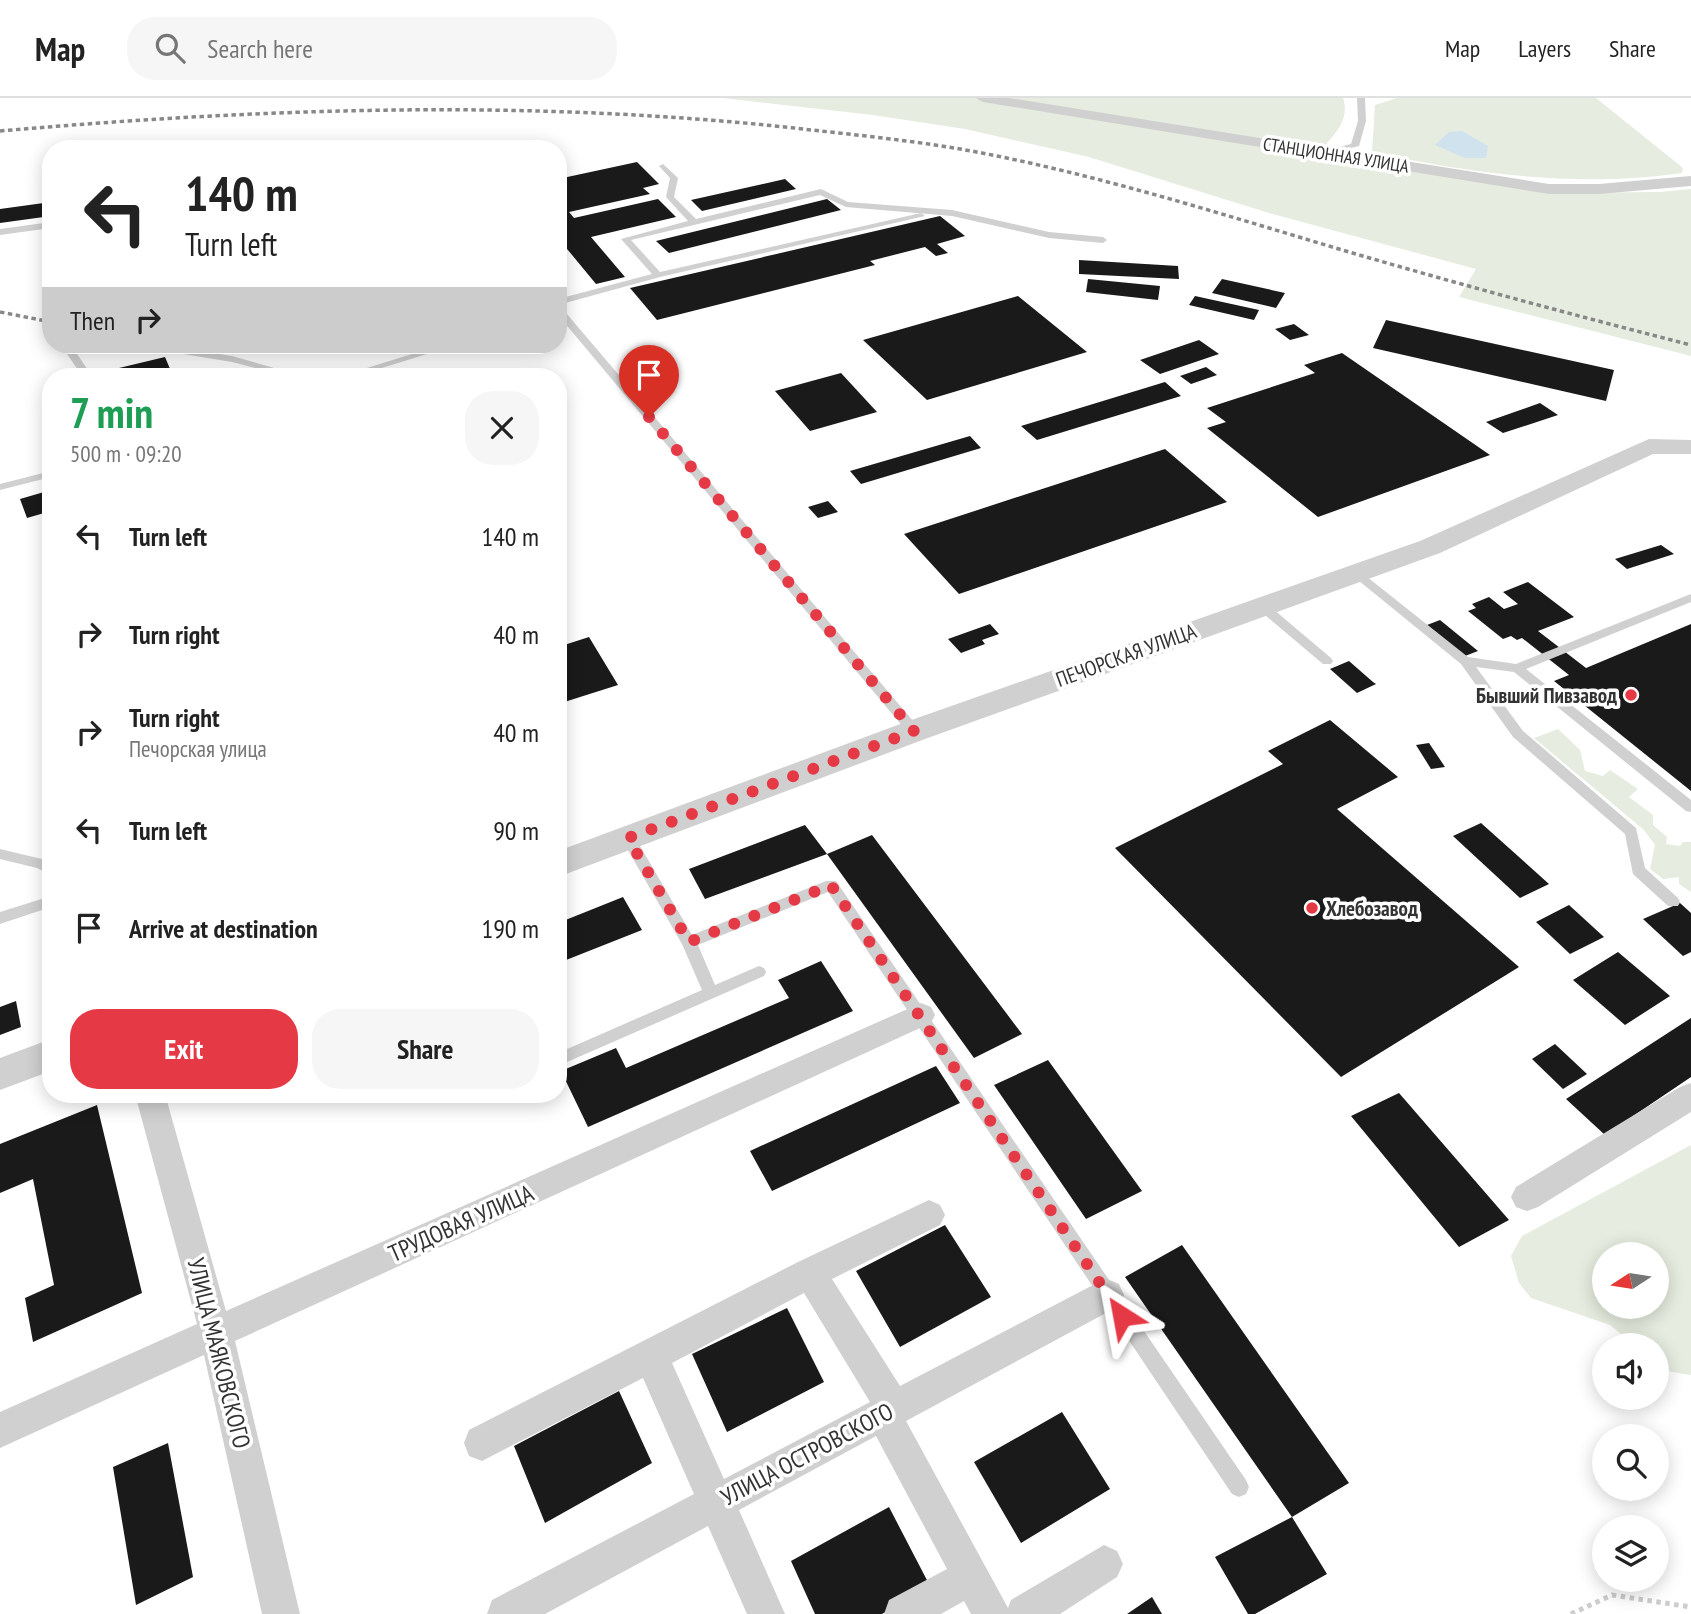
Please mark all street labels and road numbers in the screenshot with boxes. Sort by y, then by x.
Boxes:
street label: СТАНЦИОННАЯ УЛИЦА [1261,132,1411,178]
street label: ПЕЧОРСКАЯ УЛИЦА [1052,617,1200,693]
street label: ТРУДОВАЯ УЛИЦА [384,1177,539,1269]
street label: УЛИЦА МАЯКОВСКОГО [180,1255,258,1451]
street label: УЛИЦА ОСТРОВСКОГО [716,1396,898,1512]

